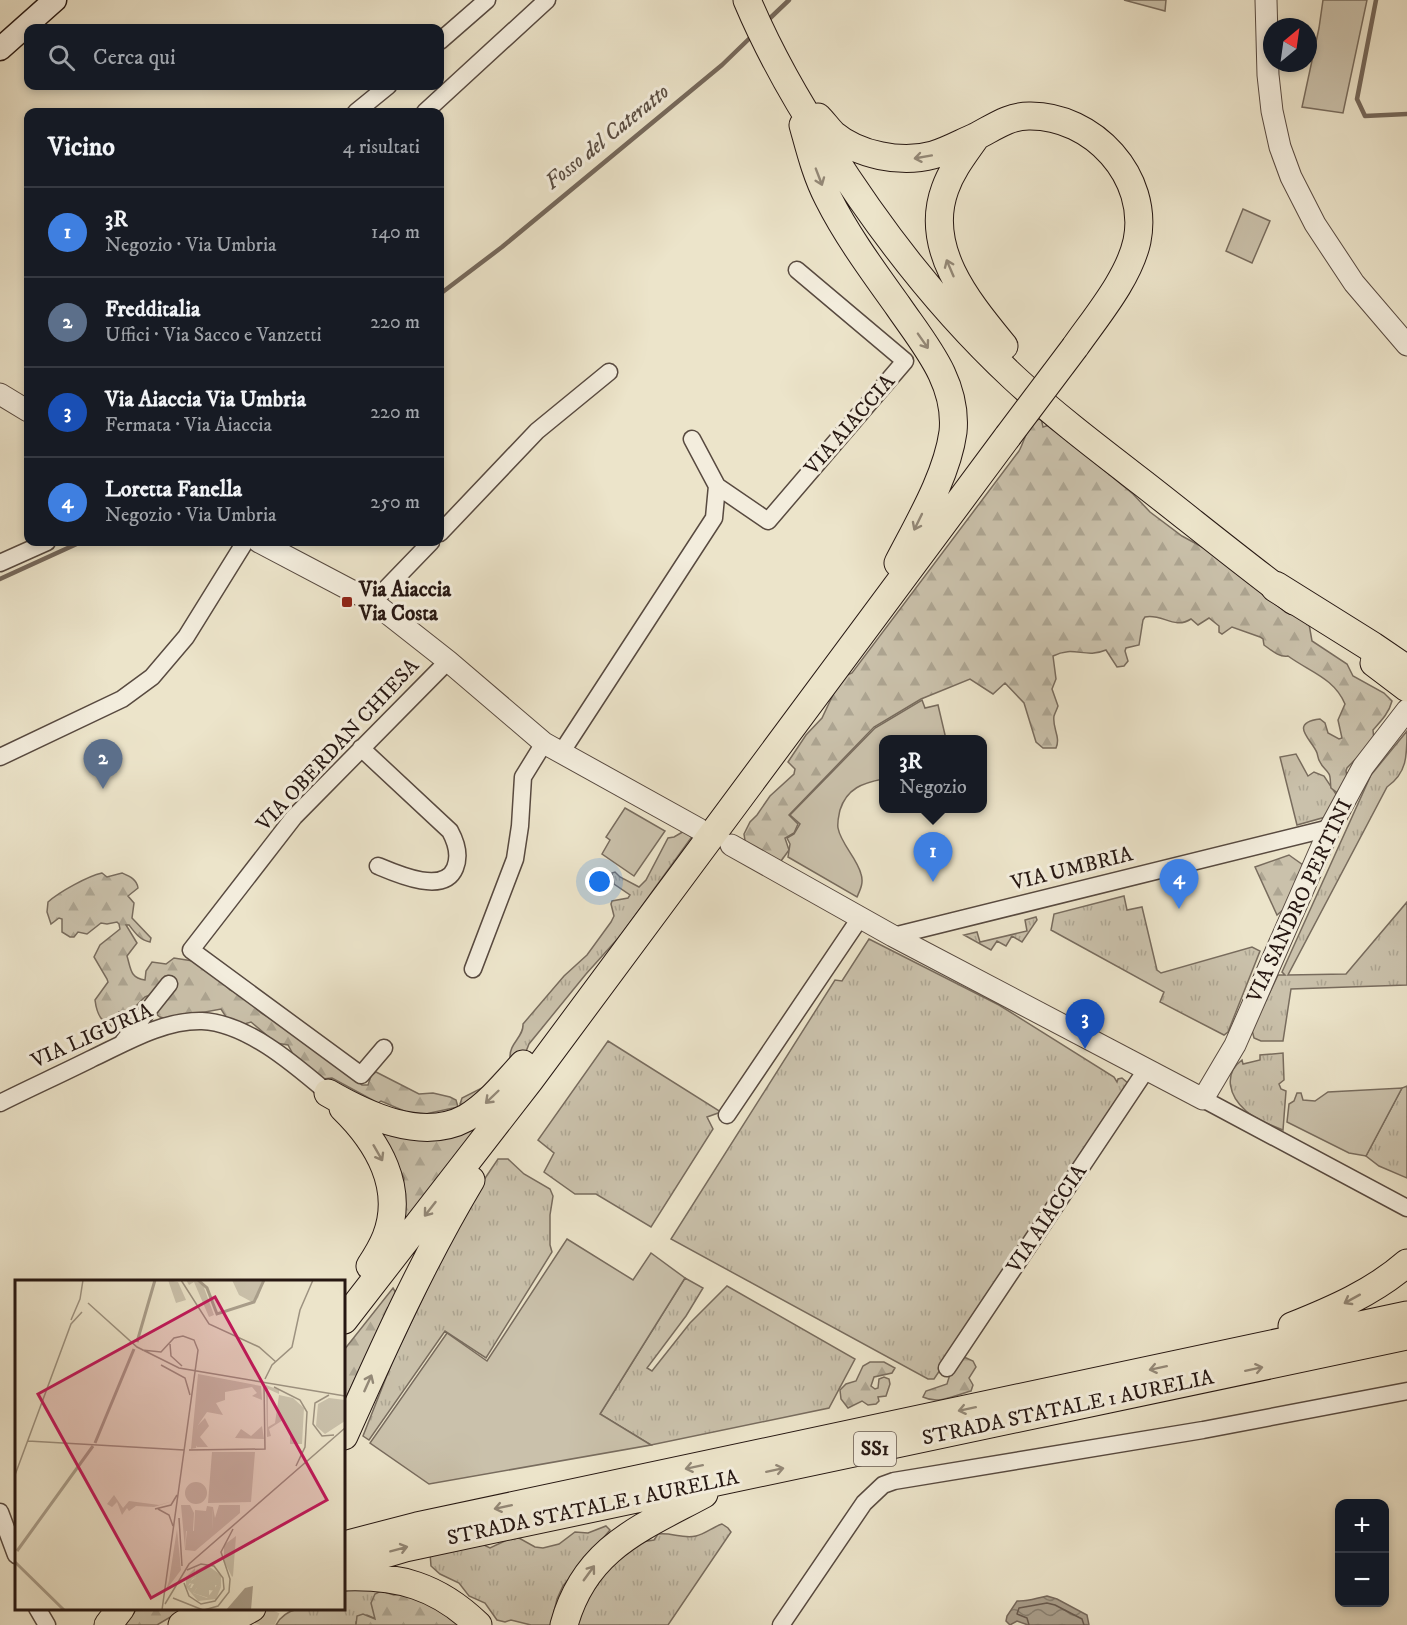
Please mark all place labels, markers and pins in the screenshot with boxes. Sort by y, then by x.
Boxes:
place label: Via Aiaccia Via Costa [358,577,452,627]
marker: Via Aiaccia Via Costa [340,595,354,609]
pin: 2 [84,740,122,789]
pin: 1 [914,832,952,882]
pin: 4 [1160,860,1198,909]
pin: 3 [1066,1000,1104,1049]

